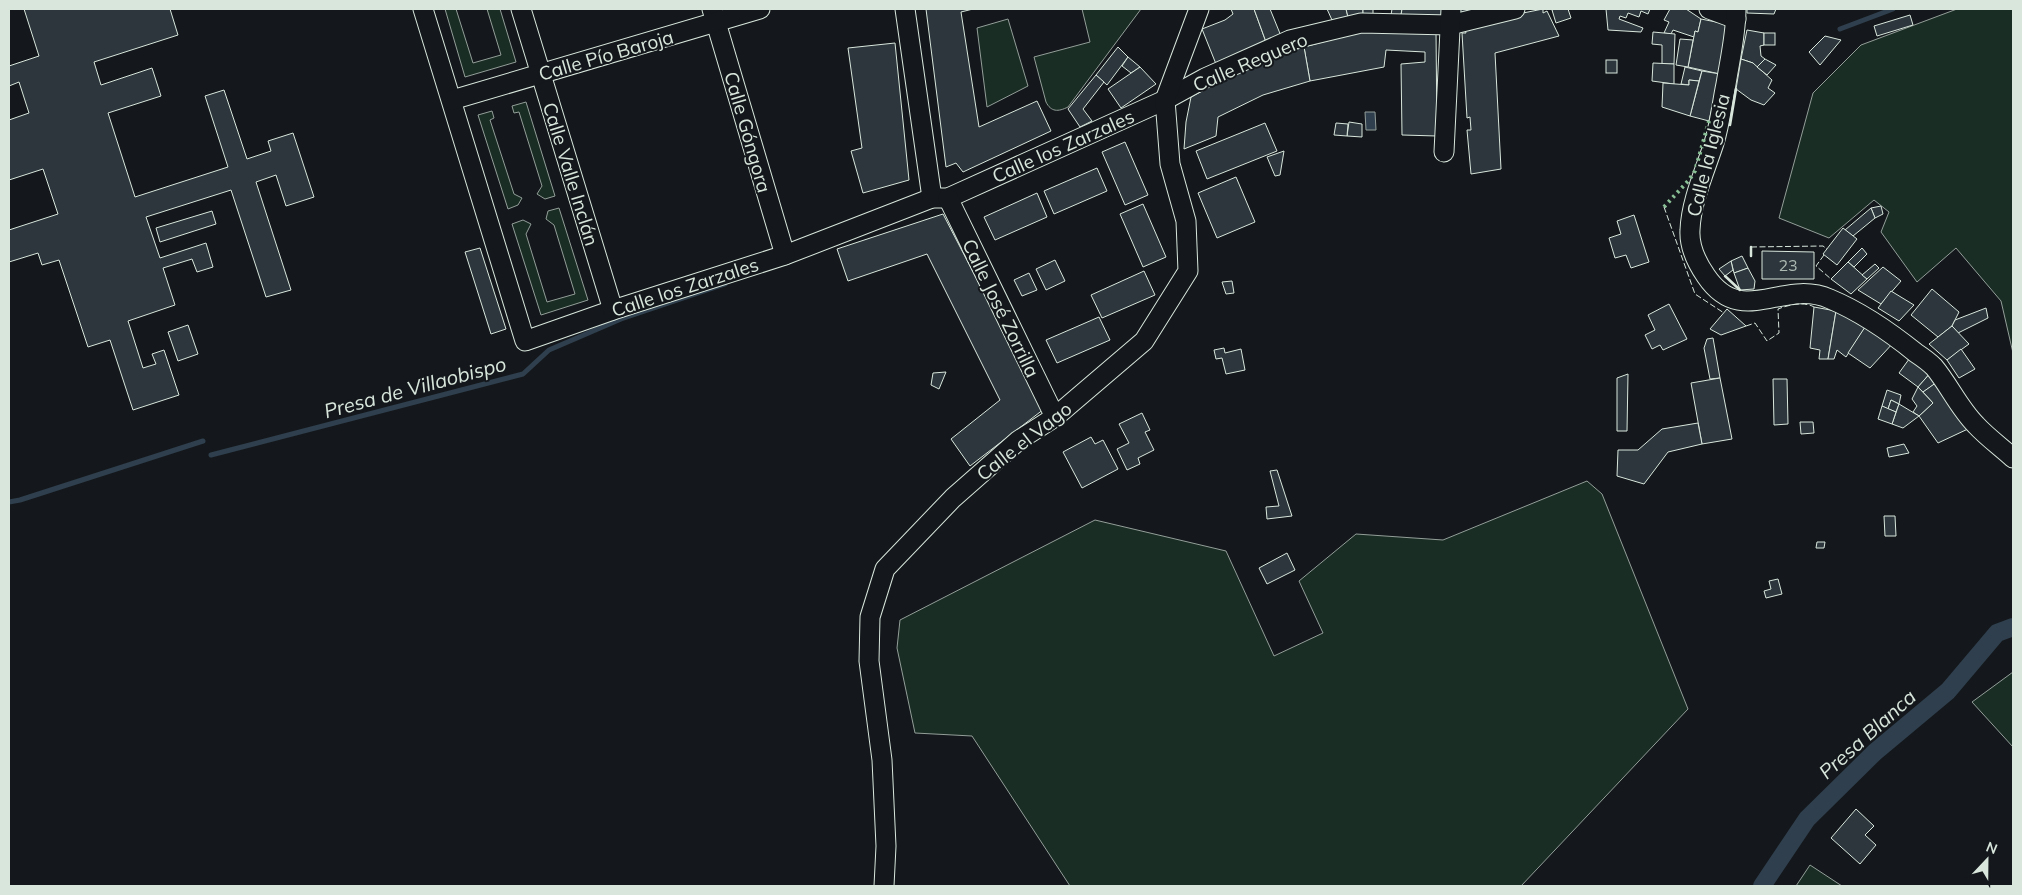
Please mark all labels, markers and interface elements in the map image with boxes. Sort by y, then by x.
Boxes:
street label: Calle Pío Baroja [536,24,676,86]
street label: Calle Reguero [1189,27,1311,97]
street label: Calle Góngora [719,69,777,195]
street label: Calle la Iglesia [1681,91,1735,219]
street label: Calle Valle Inclán [538,99,604,249]
street label: Calle los Zarzales [988,104,1138,188]
street label: Calle José Zorrilla [957,235,1045,381]
street label: Calle los Zarzales [608,252,762,322]
house number: 23 [1778,255,1798,275]
water label: Presa de Villaobispo [321,351,509,423]
street label: Calle el Vago [972,396,1076,486]
water label: Presa Blanca [1813,684,1921,784]
north arrow [1962,835,2012,885]
text: N [1984,838,2000,858]

